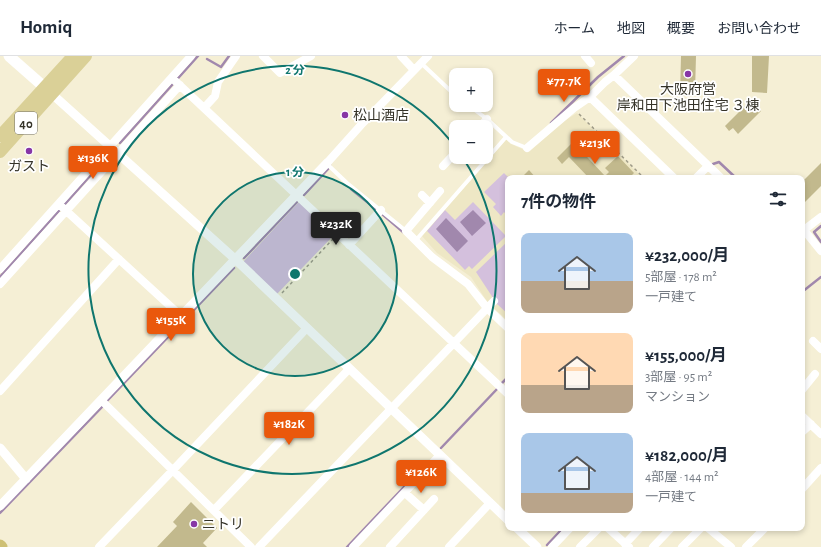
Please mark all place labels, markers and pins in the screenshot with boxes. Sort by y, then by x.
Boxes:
pin: ¥77.7K [531,69,597,103]
marker: 大阪府営 岸和田下池田住宅 ３棟 [683,69,693,79]
place label: 大阪府営 岸和田下池田住宅 ３棟 [617,82,759,113]
place label: 松山酒店 [353,108,409,123]
marker: 松山酒店 [340,110,350,120]
pin: ¥213K [567,131,623,165]
marker: ガスト [24,146,34,156]
pin: ¥136K [65,146,121,180]
place label: ガスト [8,159,50,174]
pin: ¥232K [308,212,364,246]
centre of rings [288,267,302,281]
pin: ¥155K [143,308,199,342]
pin: ¥182K [261,412,317,446]
pin: ¥126K [393,460,449,494]
place label: ニトリ [202,518,244,532]
marker: ニトリ [189,519,199,529]

